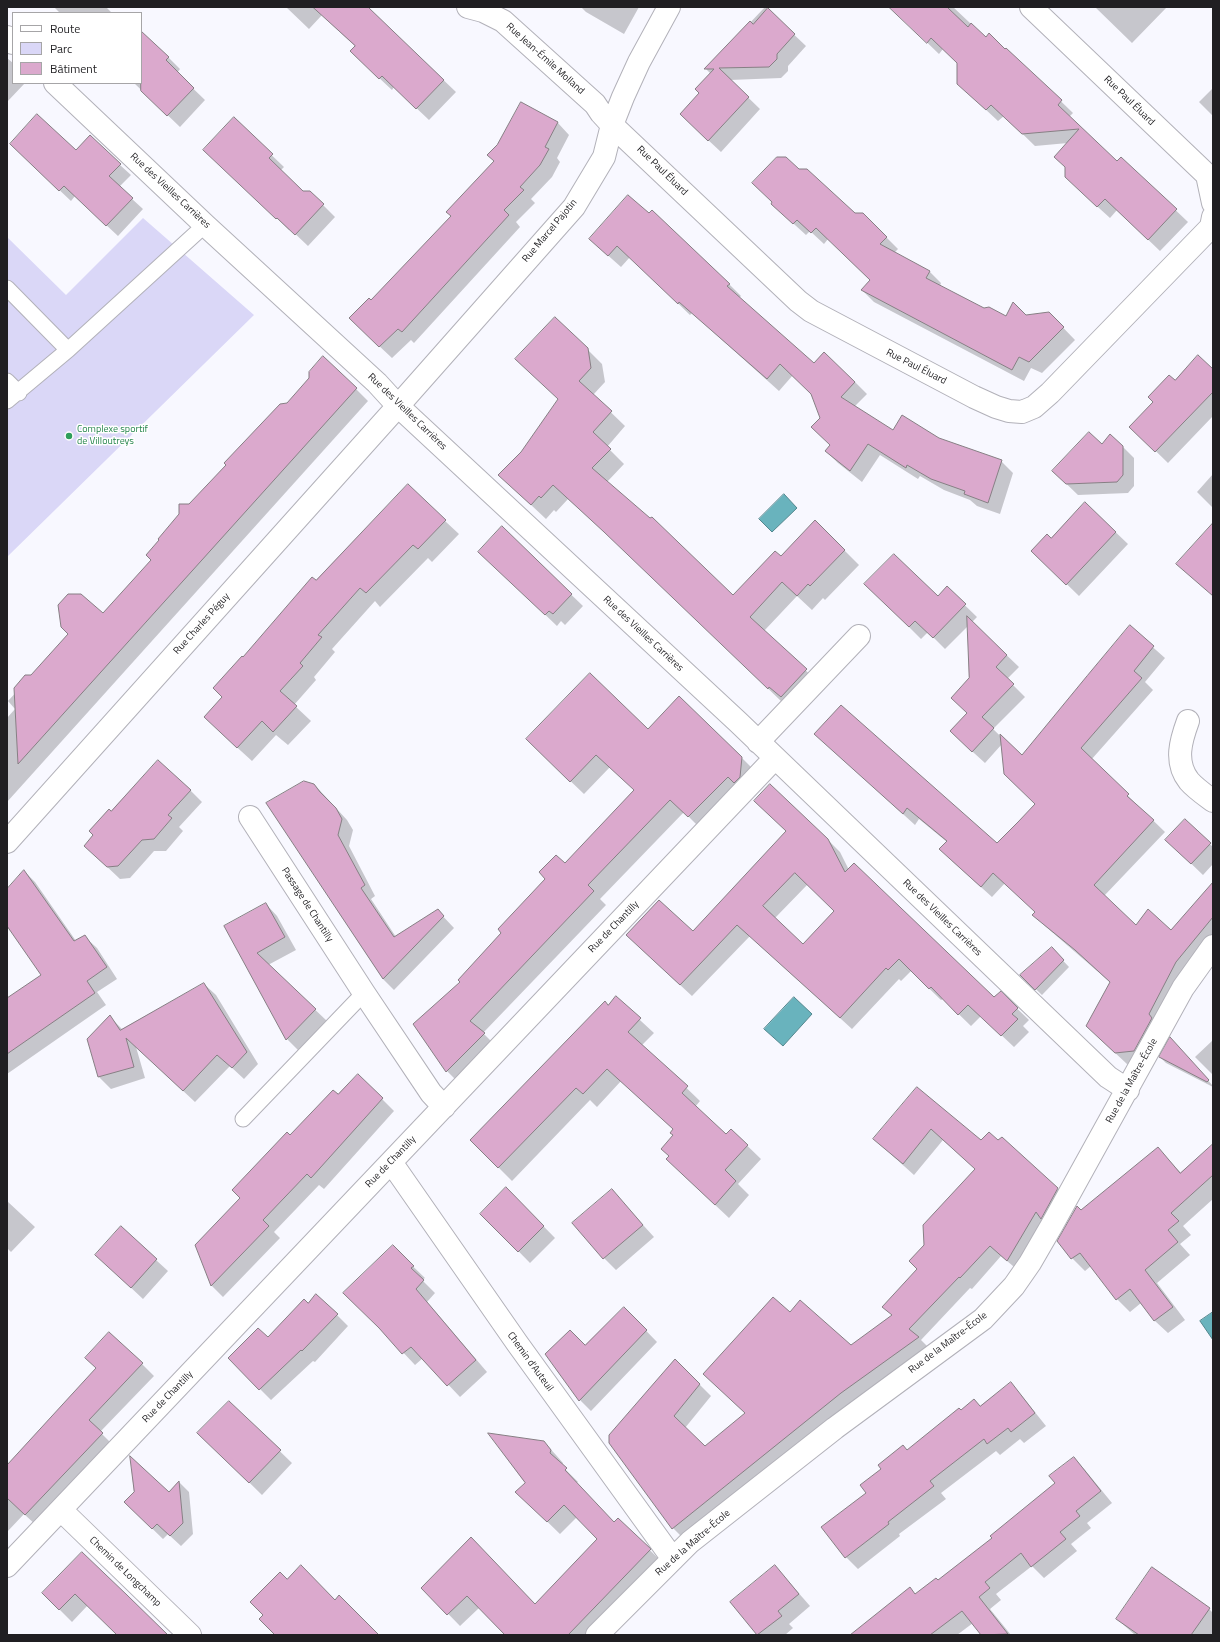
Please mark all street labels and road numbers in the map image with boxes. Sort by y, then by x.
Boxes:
street label: Rue Jean-Émile Molland [503,21,587,97]
street label: Rue Paul Éluard [1101,74,1157,128]
street label: Rue Paul Éluard [634,144,690,198]
street label: Rue des Vieilles Carrières [127,151,213,231]
street label: Rue Marcel Pajotin [520,197,580,265]
street label: Rue Paul Éluard [884,347,948,387]
street label: Rue des Vieilles Carrières [365,371,449,453]
street label: Rue Charles Péguy [171,591,233,657]
street label: Rue des Vieilles Carrières [600,594,686,674]
street label: Passage de Chantilly [278,865,336,945]
street label: Rue des Vieilles Carrières [900,877,984,959]
street label: Rue de Chantilly [586,899,642,955]
street label: Rue de la Maître-École [1104,1037,1160,1125]
street label: Rue de Chantilly [363,1134,419,1190]
street label: Rue de la Maître-École [906,1310,990,1376]
street label: Chemin d'Auteuil [504,1330,556,1394]
street label: Rue de Chantilly [140,1369,196,1425]
street label: Rue de la Maître-École [653,1507,733,1579]
street label: Chemin de Longchamp [87,1535,163,1609]

